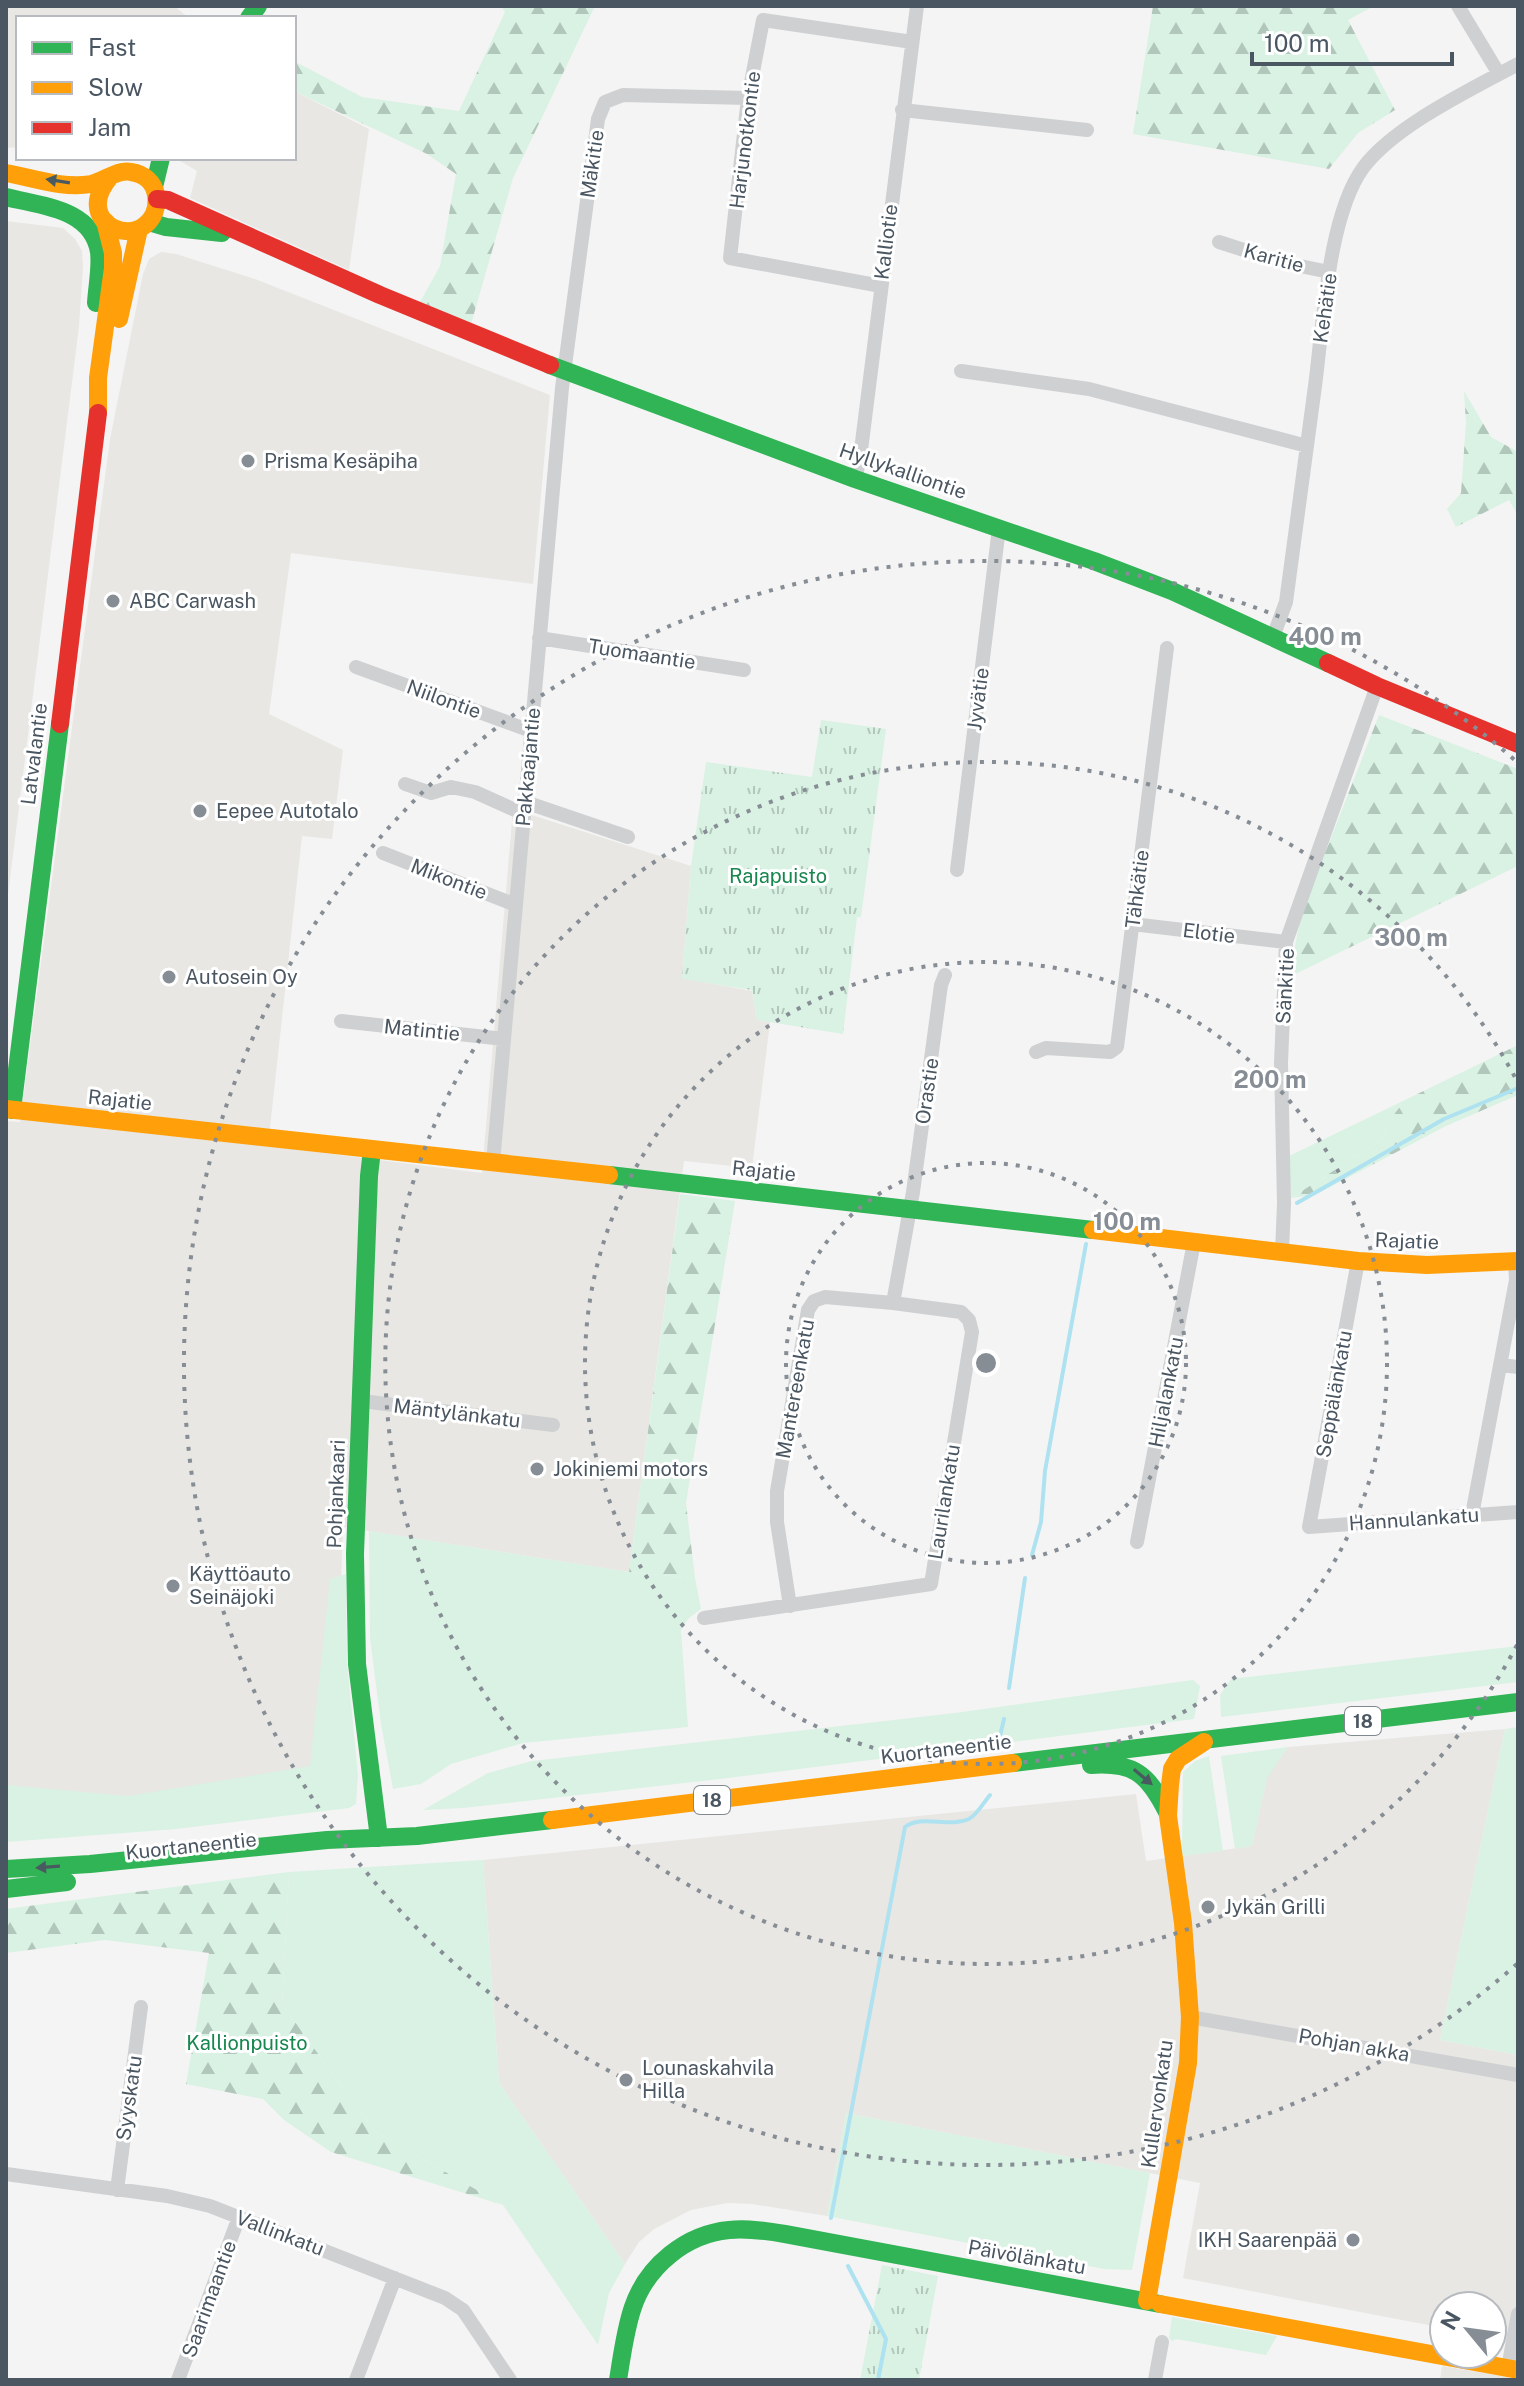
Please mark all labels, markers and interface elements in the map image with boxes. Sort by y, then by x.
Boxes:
legend [16,16,296,160]
scale bar [1252,16,1452,66]
text: 100 m [1264,29,1330,57]
text: Fast [88,33,136,61]
street label: Harjunotkontie [725,70,765,210]
text: Slow [88,73,143,101]
text: Jam [88,113,131,141]
street label: Mäkitie [575,128,609,200]
one-way arrow [46,175,71,187]
street label: Kalliotie [869,203,903,281]
street label: Karitie [1241,238,1307,278]
street label: Kehätie [1308,271,1342,345]
street label: Hyllykalliontie [836,438,970,504]
place label: Prisma Kesäpiha [264,449,418,473]
marker: Prisma Kesäpiha [239,452,257,470]
place label: ABC Carwash [129,589,256,613]
marker: ABC Carwash [104,592,122,610]
text: 400 m [1288,622,1362,650]
street label: Tuomaantie [587,634,697,674]
street label: Jyvätie [962,666,994,732]
street label: Niilontie [404,675,484,723]
street label: Latvalantie [16,702,52,806]
street label: Pakkaajantie [511,707,545,827]
place label: Eepee Autotalo [216,799,359,823]
marker: Eepee Autotalo [191,802,209,820]
street label: Tähkätie [1120,848,1154,930]
street label: Mikontie [407,853,491,905]
park label: Rajapuisto [729,864,827,888]
street label: Elotie [1181,918,1237,948]
text: 300 m [1374,923,1448,951]
street label: Sänkitie [1271,947,1299,1025]
place label: Autosein Oy [185,965,298,989]
marker: Autosein Oy [160,968,178,986]
street label: Matintie [383,1014,461,1046]
street label: Orastie [910,1056,944,1126]
text: 200 m [1233,1065,1307,1093]
street label: Rajatie [87,1085,153,1115]
street label: Rajatie [731,1156,797,1186]
text: 100 m [1093,1207,1161,1235]
street label: Rajatie [1374,1228,1440,1254]
street label: Mantereenkatu [771,1317,819,1461]
street label: Seppälänkatu [1311,1328,1357,1460]
street label: Hiljalankatu [1144,1335,1188,1449]
centre of rings [972,1349,1000,1377]
street label: Mäntylänkatu [392,1393,522,1433]
street label: Pohjankaari [322,1439,350,1549]
street label: Laurilankatu [923,1443,965,1561]
place label: Jokiniemi motors [553,1457,708,1481]
marker: Jokiniemi motors [528,1460,546,1478]
street label: Hannulankatu [1348,1502,1480,1536]
place label: Käyttöauto Seinäjoki [189,1562,291,1609]
marker: Käyttöauto Seinäjoki [164,1577,182,1595]
road number: 18 [1345,1707,1381,1735]
street label: Kuortaneentie [879,1729,1013,1769]
one-way arrow [1133,1768,1153,1785]
road number: 18 [694,1786,730,1814]
street label: Kuortaneentie [124,1827,258,1865]
one-way arrow [35,1861,60,1874]
place label: Jykän Grilli [1224,1895,1325,1919]
marker: Jykän Grilli [1199,1898,1217,1916]
street label: Pohjan akka [1297,2023,1411,2067]
park label: Kallionpuisto [186,2031,308,2055]
street label: Kullervonkatu [1136,2038,1178,2170]
street label: Syyskatu [111,2054,147,2142]
place label: Lounaskahvila Hilla [642,2056,774,2103]
marker: Lounaskahvila Hilla [617,2071,635,2089]
street label: Vallinkatu [232,2205,328,2261]
place label: IKH Saarenpää [1198,2228,1337,2252]
marker: IKH Saarenpää [1344,2231,1362,2249]
street label: Päivölänkatu [966,2235,1088,2279]
street label: Saarimaantie [177,2237,241,2361]
north arrow [1428,2290,1508,2370]
text: N [1435,2306,1466,2334]

